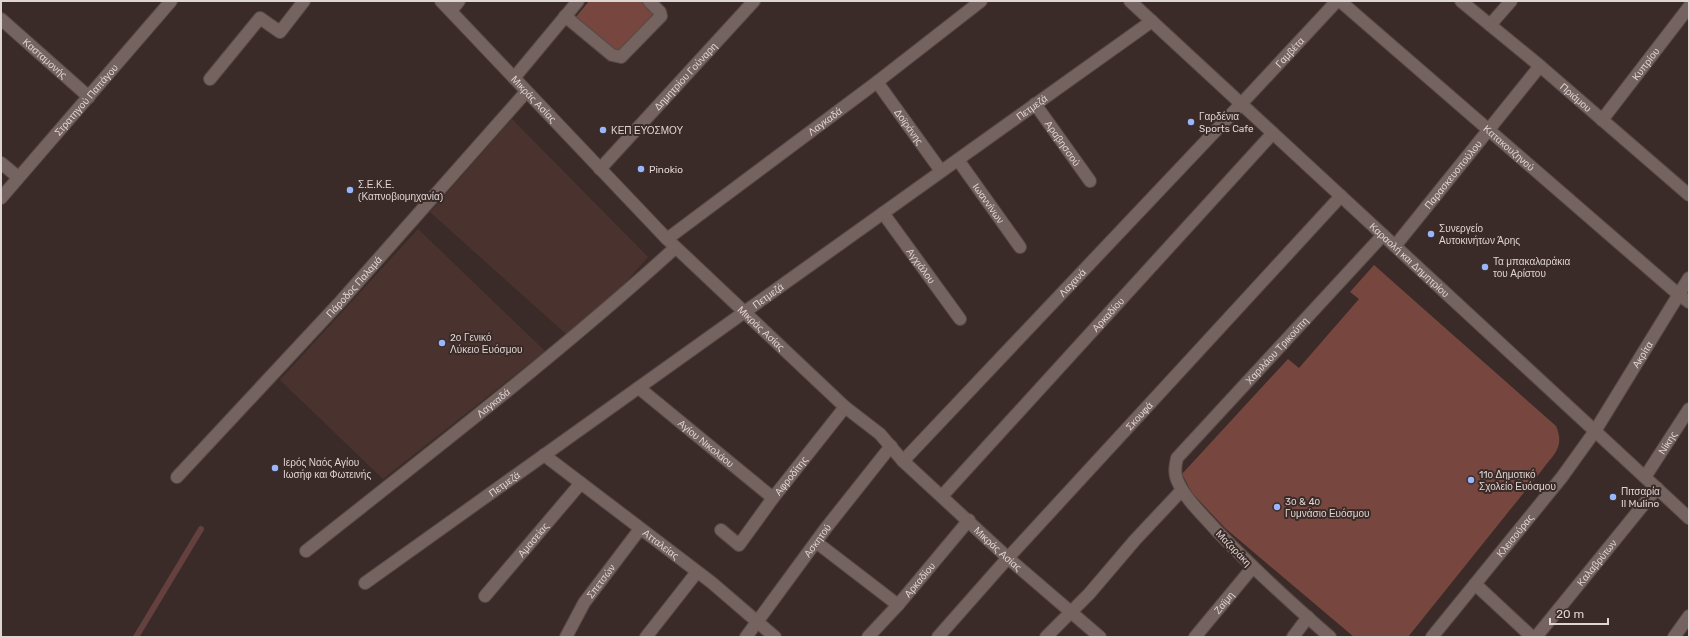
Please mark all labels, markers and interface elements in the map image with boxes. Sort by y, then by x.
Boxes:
street label: Γαμβέτα [1273,35,1307,70]
street label: Κασταμονής [20,36,69,82]
street label: Δημητρίου Γούναρη [652,40,720,113]
street label: Κυπρίου [1630,46,1662,83]
street label: Στρατηγού Παπάγου [53,62,121,138]
street label: Μικράς Ασίας [508,74,558,126]
street label: Πριάμου [1557,81,1594,115]
street label: Πετμεζά [1014,93,1050,123]
street label: Λαγκαδά [806,105,845,138]
street label: Δοϊράνης [891,107,925,148]
place label: Γαρδένια Sports Cafe [1199,111,1254,135]
marker: Γαρδένια Sports Cafe [1186,117,1196,127]
street label: Αραβησσού [1042,119,1082,169]
street label: Κατακουζηνού [1481,123,1537,174]
marker: ΚΕΠ ΕΥΟΣΜΟΥ [598,125,608,135]
place label: ΚΕΠ ΕΥΟΣΜΟΥ [611,125,684,137]
street label: Παρασκευοπούλου [1422,138,1485,212]
marker: Pinokio [636,164,646,174]
place label: Pinokio [649,164,683,176]
place label: Σ.Ε.Κ.Ε. (Καπνοβιομηχανία) [358,179,443,203]
street label: Ιωαννίνων [970,181,1006,226]
marker: Σ.Ε.Κ.Ε. (Καπνοβιομηχανία) [345,185,355,195]
street label: Καραολή και Δημητρίου [1367,221,1451,300]
place label: Συνεργείο Αυτοκινήτων Άρης [1439,223,1520,247]
marker: Συνεργείο Αυτοκινήτων Άρης [1426,229,1436,239]
street label: Αγχιάλου [904,246,937,286]
street label: Πάροδος Παλαμά [324,254,385,320]
place label: Τα μπακαλαράκια του Αρίστου [1493,256,1571,280]
marker: Τα μπακαλαράκια του Αρίστου [1480,262,1490,272]
street label: Λαχανά [1057,266,1089,300]
street label: Πετμεζά [751,281,786,311]
street label: Αρκαδίου [1090,295,1127,334]
street label: Μικράς Ασίας [735,304,787,354]
street label: Χαριλάου Τρικούπη [1243,315,1311,387]
place label: 2ο Γενικό Λύκειο Ευόσμου [450,332,523,356]
marker: 2ο Γενικό Λύκειο Ευόσμου [437,338,447,348]
street label: Ακρίτα [1630,339,1656,370]
street label: Λαγκαδά [475,386,513,420]
street label: Σκουφά [1124,399,1156,433]
street label: Αγίου Νικολάου [675,418,736,470]
street label: Νίκης [1656,429,1680,457]
street label: Αφροδίτης [772,454,811,498]
place label: Ιερός Ναός Αγίου Ιωσήφ και Φωτεινής [283,457,371,481]
marker: Ιερός Ναός Αγίου Ιωσήφ και Φωτεινής [270,463,280,473]
street label: Πετμεζά [487,469,523,500]
place label: 11ο Δημοτικό Σχολείο Ευόσμου [1479,469,1556,493]
marker: 11ο Δημοτικό Σχολείο Ευόσμου [1466,475,1476,485]
place label: Πιτσαρία Il Mulino [1621,486,1660,510]
marker: Πιτσαρία Il Mulino [1608,492,1618,502]
place label: 3ο & 4ο Γυμνάσιο Ευόσμου [1285,496,1370,520]
marker: 3ο & 4ο Γυμνάσιο Ευόσμου [1272,502,1282,512]
street label: Κλεισούρας [1494,512,1537,560]
street label: Αμασείας [516,520,552,560]
street label: Ασκητού [802,522,834,560]
street label: Μικράς Ασίας [971,525,1024,574]
street label: Ατταλείας [640,527,681,563]
street label: Μαζαράκη [1213,528,1253,569]
street label: Καλαβρύτων [1575,537,1620,589]
street label: Αρκαδίου [902,560,938,600]
street label: Σπετσών [585,562,618,601]
street label: Ζαϊμη [1212,589,1237,617]
scale bar [1550,600,1608,626]
text: 20 m [1556,607,1584,621]

